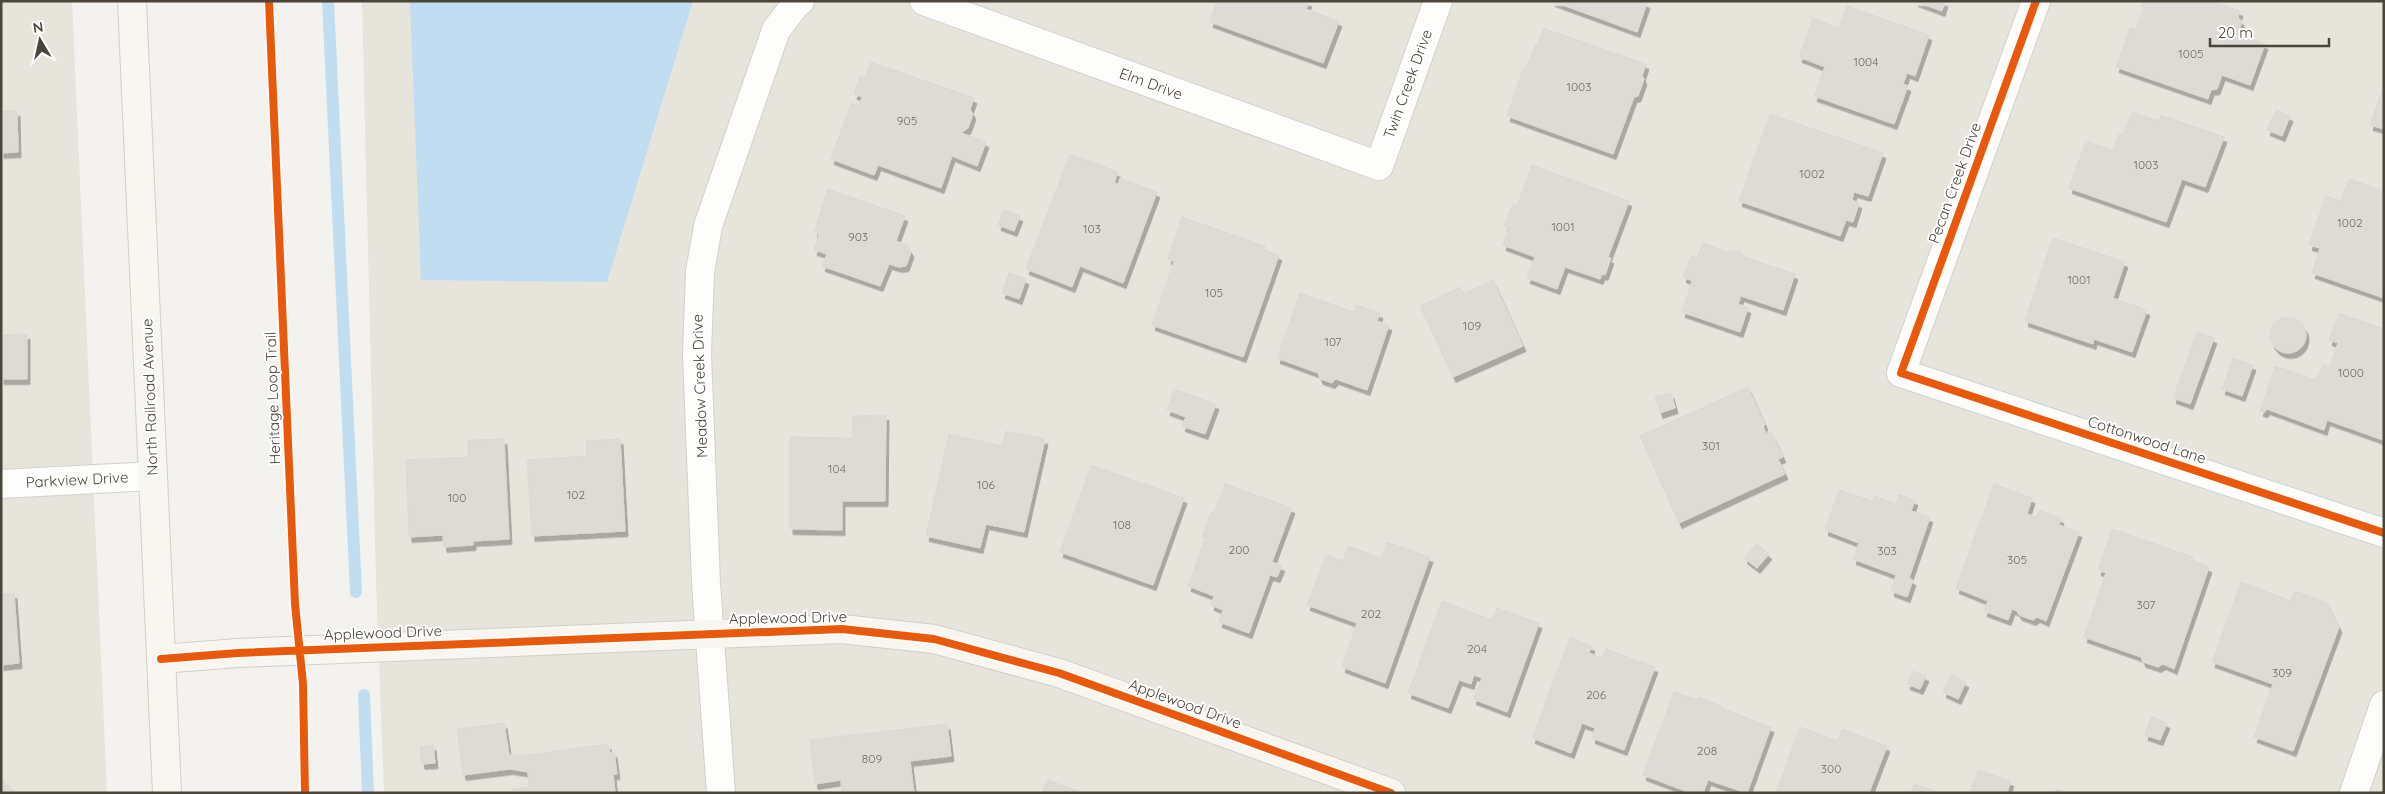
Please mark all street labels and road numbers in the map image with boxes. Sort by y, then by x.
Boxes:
street label: Twin Creek Drive [1379,27,1436,141]
street label: Elm Drive [1117,63,1185,104]
street label: Pecan Creek Drive [1924,120,1985,246]
street label: Meadow Creek Drive [687,314,712,458]
street label: North Railroad Avenue [137,318,162,476]
street label: Heritage Loop Trail [261,331,284,465]
street label: Cottonwood Lane [2085,411,2209,468]
street label: Parkview Drive [25,467,129,492]
street label: Applewood Drive [729,607,847,628]
street label: Applewood Drive [324,621,442,644]
street label: Applewood Drive [1126,674,1244,733]

